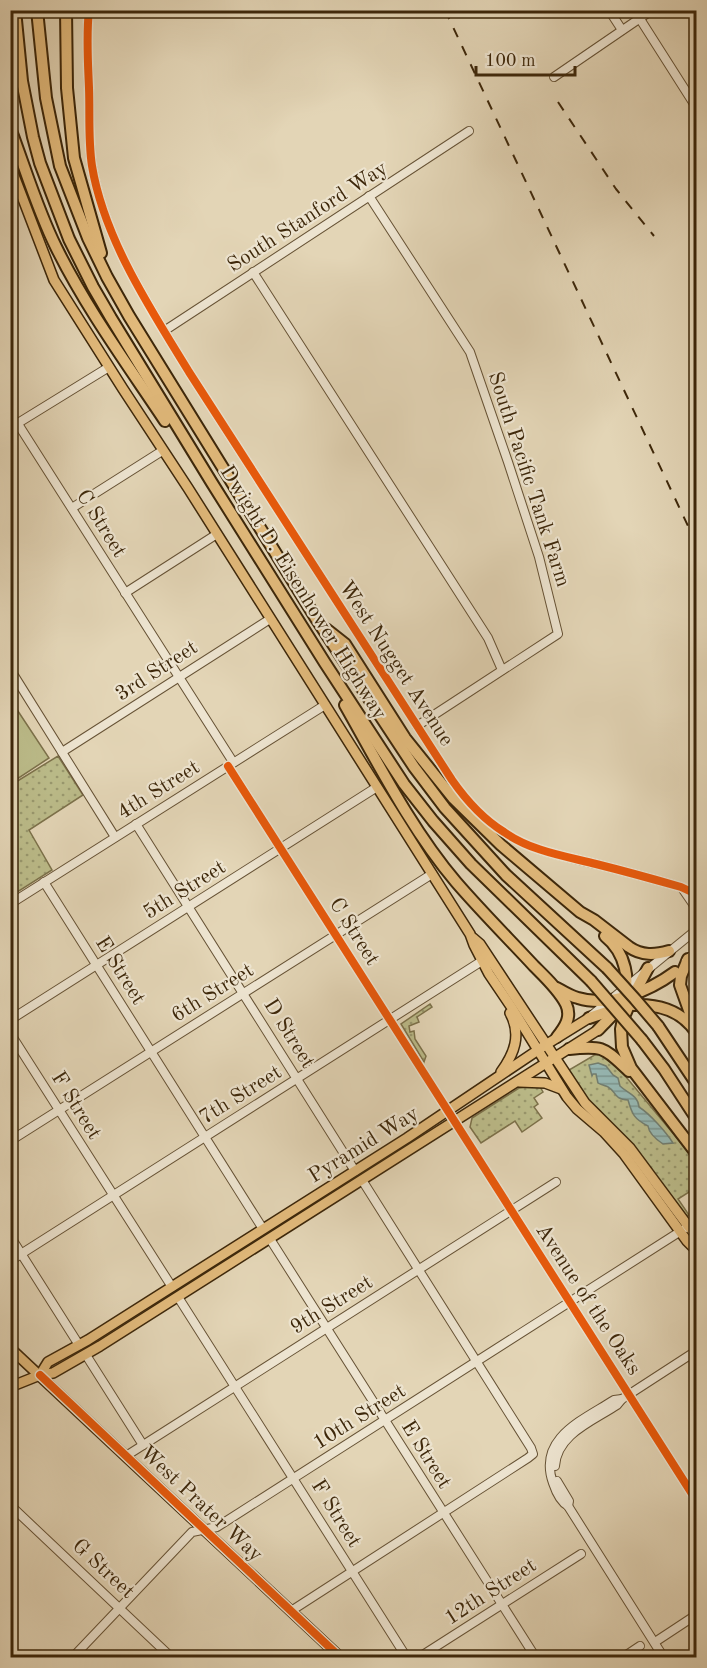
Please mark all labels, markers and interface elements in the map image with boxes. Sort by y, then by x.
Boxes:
scale bar [476,39,575,77]
text: 100 m [485,52,536,70]
street label: South Stanford Way [224,158,392,277]
street label: South Pacific Tank Farm [484,369,573,590]
street label: Dwight D. Eisenhower Highway [216,462,390,724]
street label: C Street [72,486,130,561]
street label: West Nugget Avenue [335,578,457,750]
street label: 3rd Street [112,637,202,705]
street label: 4th Street [114,757,204,824]
street label: 5th Street [140,857,230,924]
street label: C Street [325,894,383,969]
street label: E Street [91,933,149,1009]
street label: 6th Street [168,960,258,1027]
street label: D Street [259,995,318,1072]
street label: 7th Street [196,1062,286,1129]
street label: F Street [47,1068,105,1143]
street label: Pyramid Way [305,1103,423,1187]
street label: Avenue of the Oaks [531,1221,644,1379]
street label: 9th Street [287,1272,377,1339]
street label: 10th Street [310,1381,410,1454]
street label: E Street [397,1417,455,1493]
street label: West Prater Way [136,1442,266,1566]
street label: F Street [307,1476,365,1551]
street label: G Street [68,1535,138,1603]
street label: 12th Street [441,1555,540,1630]

